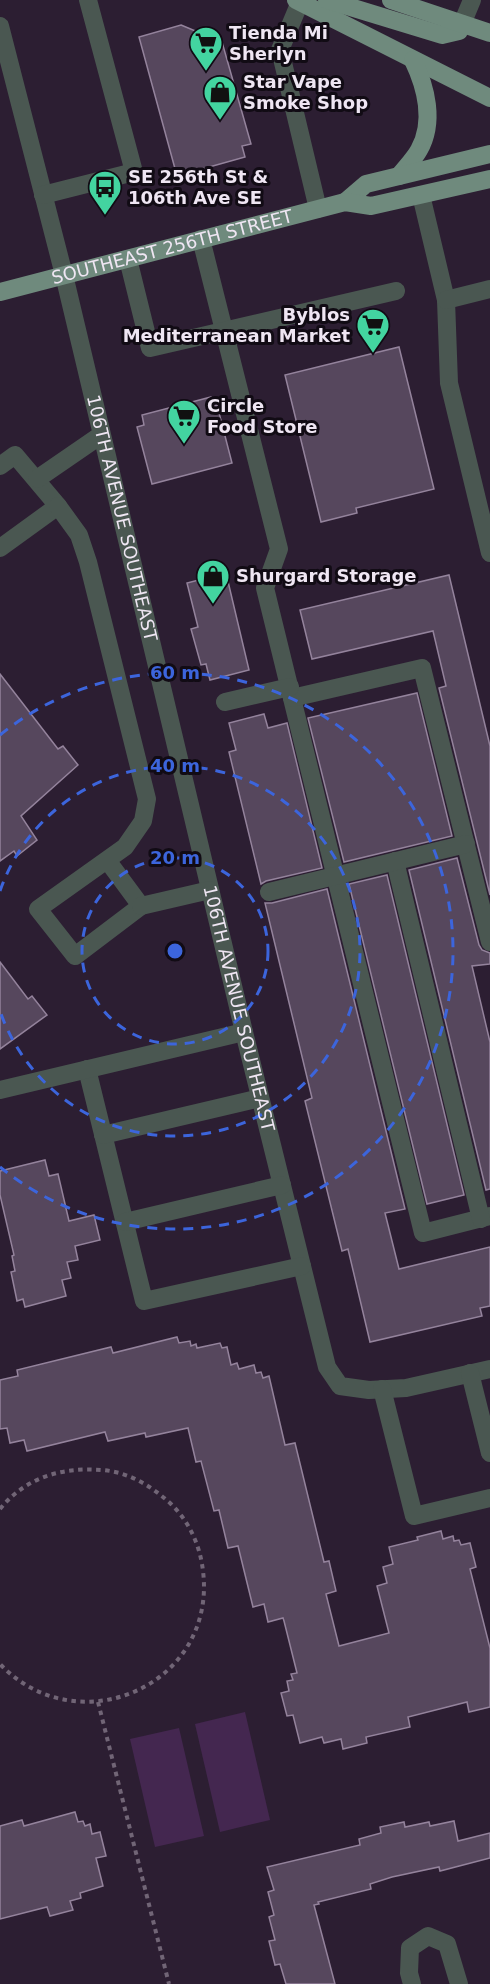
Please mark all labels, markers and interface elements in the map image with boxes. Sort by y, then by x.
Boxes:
place label: Tienda Mi Sherlyn [229,22,328,64]
supermarket icon: Tienda Mi Sherlyn [188,25,224,72]
place label: Star Vape Smoke Shop [243,71,368,113]
shop icon: Star Vape Smoke Shop [202,74,238,121]
place label: SE 256th St & 106th Ave SE [128,166,268,208]
bus stop icon: SE 256th St & 106th Ave SE [87,169,123,216]
street label: SOUTHEAST 256TH STREET [49,205,296,288]
place label: Byblos Mediterranean Market [123,304,350,346]
supermarket icon: Byblos Mediterranean Market [355,307,391,354]
street label: 106TH AVENUE SOUTHEAST [83,393,162,644]
place label: Circle Food Store [207,395,317,437]
supermarket icon: Circle Food Store [166,398,202,445]
shop icon: Shurgard Storage [195,558,231,605]
place label: Shurgard Storage [236,565,417,586]
text: 60 m [150,662,200,683]
text: 40 m [150,755,200,776]
text: 20 m [150,847,200,868]
street label: 106TH AVENUE SOUTHEAST [199,883,279,1135]
centre of rings [165,941,185,961]

